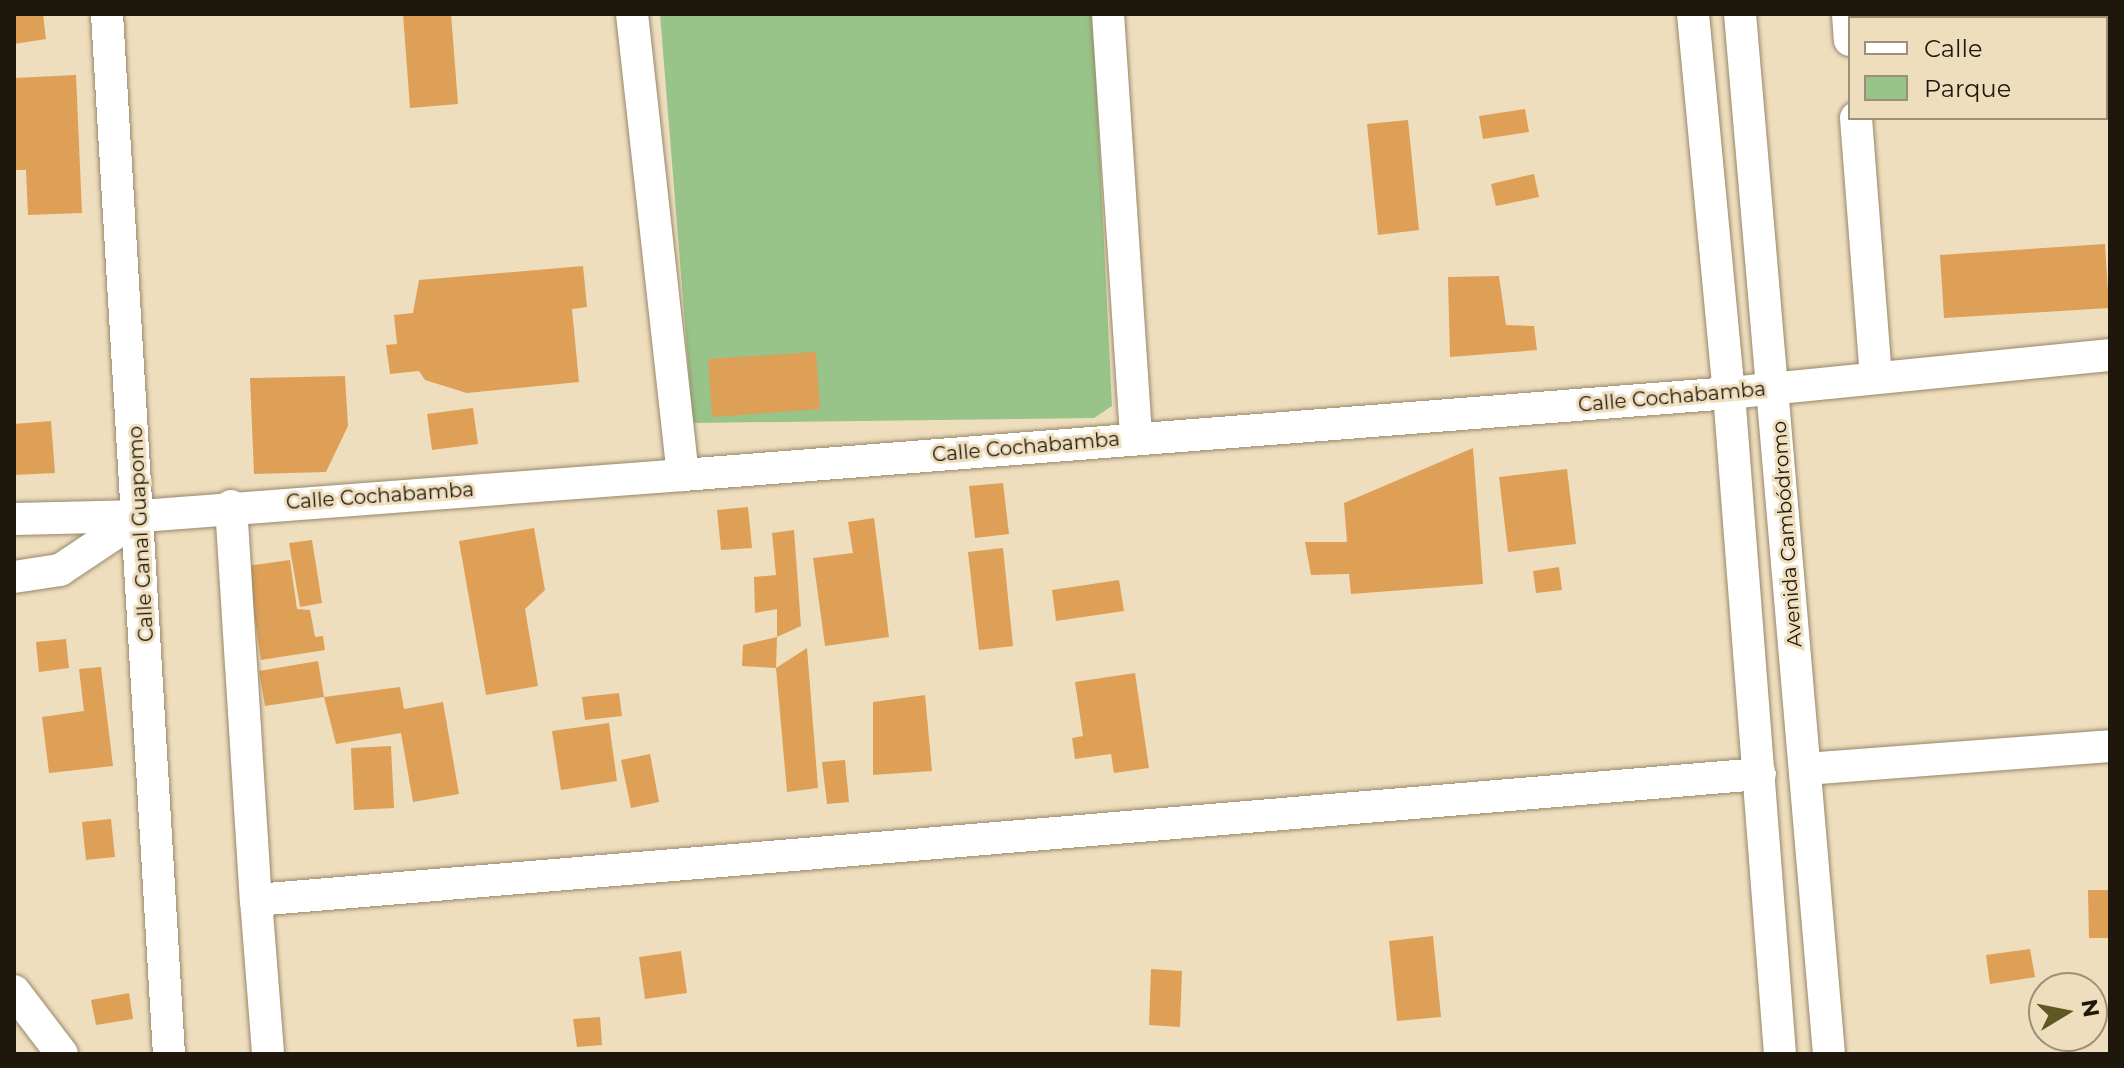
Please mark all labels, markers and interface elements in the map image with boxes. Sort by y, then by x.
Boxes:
legend [1848,16,2108,120]
text: Calle [1924,34,1982,63]
text: Parque [1924,74,2011,103]
street label: Calle Cochabamba [1577,377,1767,417]
street label: Avenida Cambódromo [1767,420,1807,648]
street label: Calle Canal Guapomo [123,425,159,643]
street label: Calle Cochabamba [931,427,1121,467]
street label: Calle Cochabamba [285,477,475,515]
north arrow [2028,972,2108,1052]
text: N [2075,997,2105,1019]

